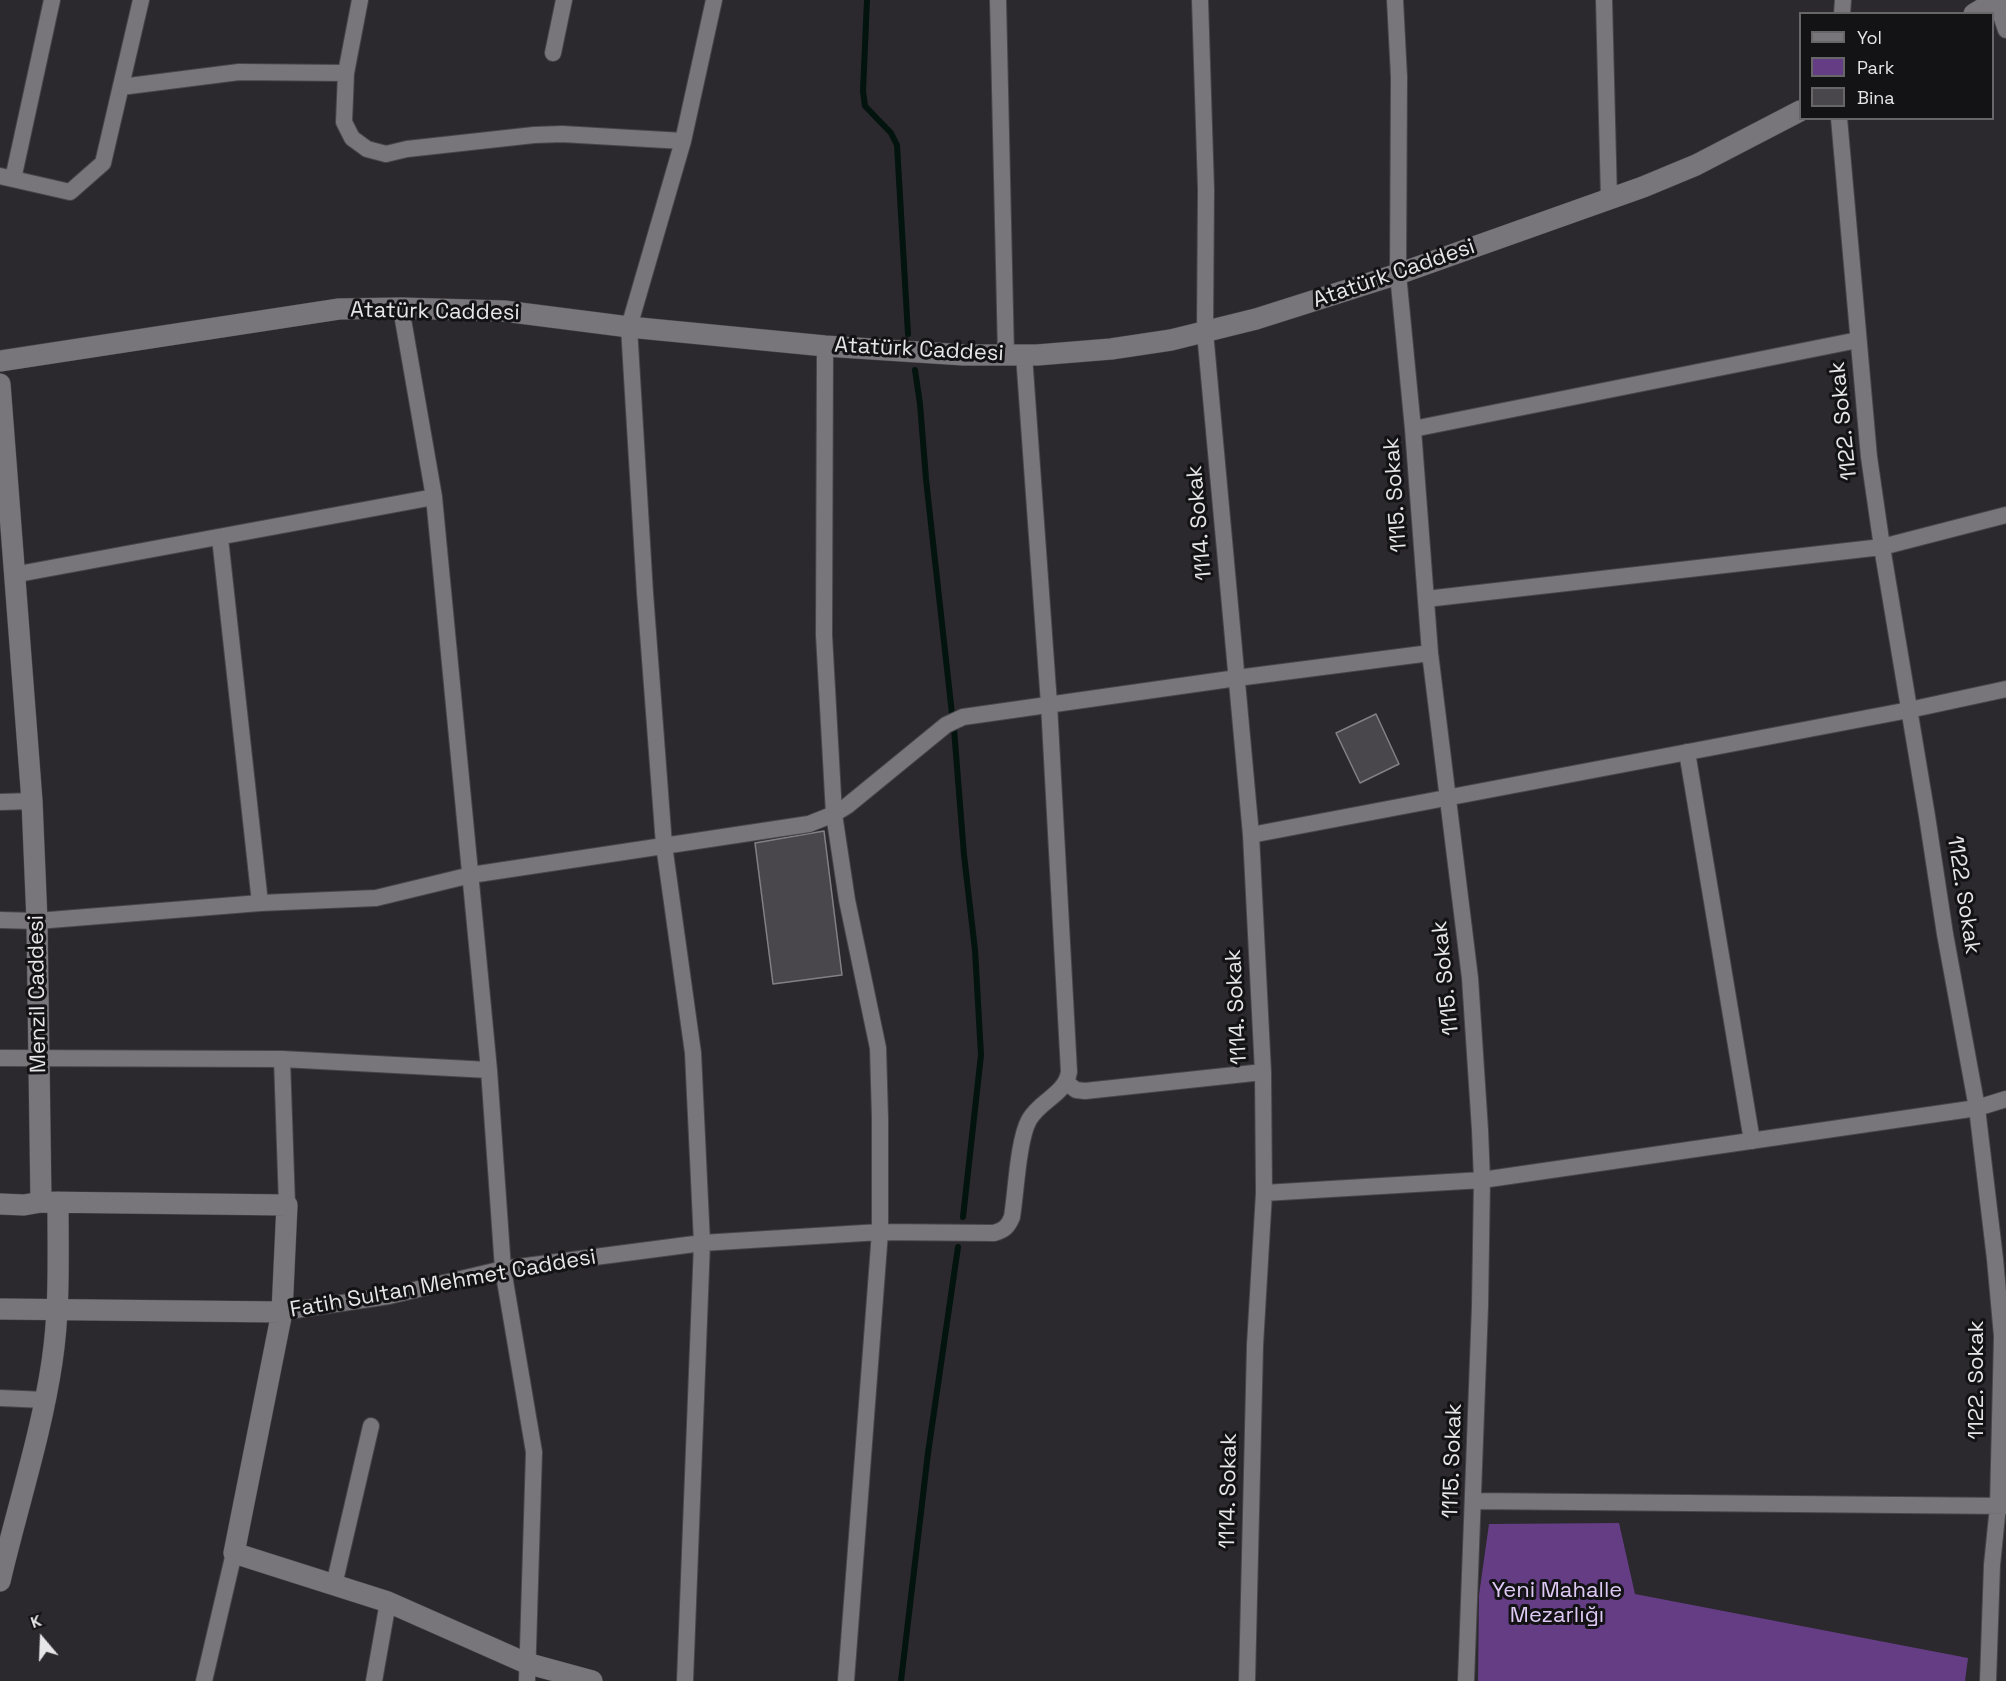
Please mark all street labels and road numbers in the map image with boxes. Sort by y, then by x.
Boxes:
street label: Atatürk Caddesi [1310,234,1478,314]
street label: Atatürk Caddesi [350,297,520,327]
street label: Atatürk Caddesi [834,332,1004,368]
street label: 1122. Sokak [1825,360,1863,482]
street label: 1115. Sokak [1379,437,1413,553]
street label: 1114. Sokak [1182,464,1218,582]
street label: 1122. Sokak [1941,834,1985,956]
street label: Menzil Caddesi [23,915,53,1073]
street label: 1115. Sokak [1427,919,1465,1037]
street label: 1114. Sokak [1221,949,1253,1065]
street label: Fatih Sultan Mehmet Caddesi [288,1244,598,1324]
street label: 1122. Sokak [1964,1320,1990,1440]
street label: 1115. Sokak [1438,1403,1468,1519]
street label: 1114. Sokak [1215,1433,1243,1549]

